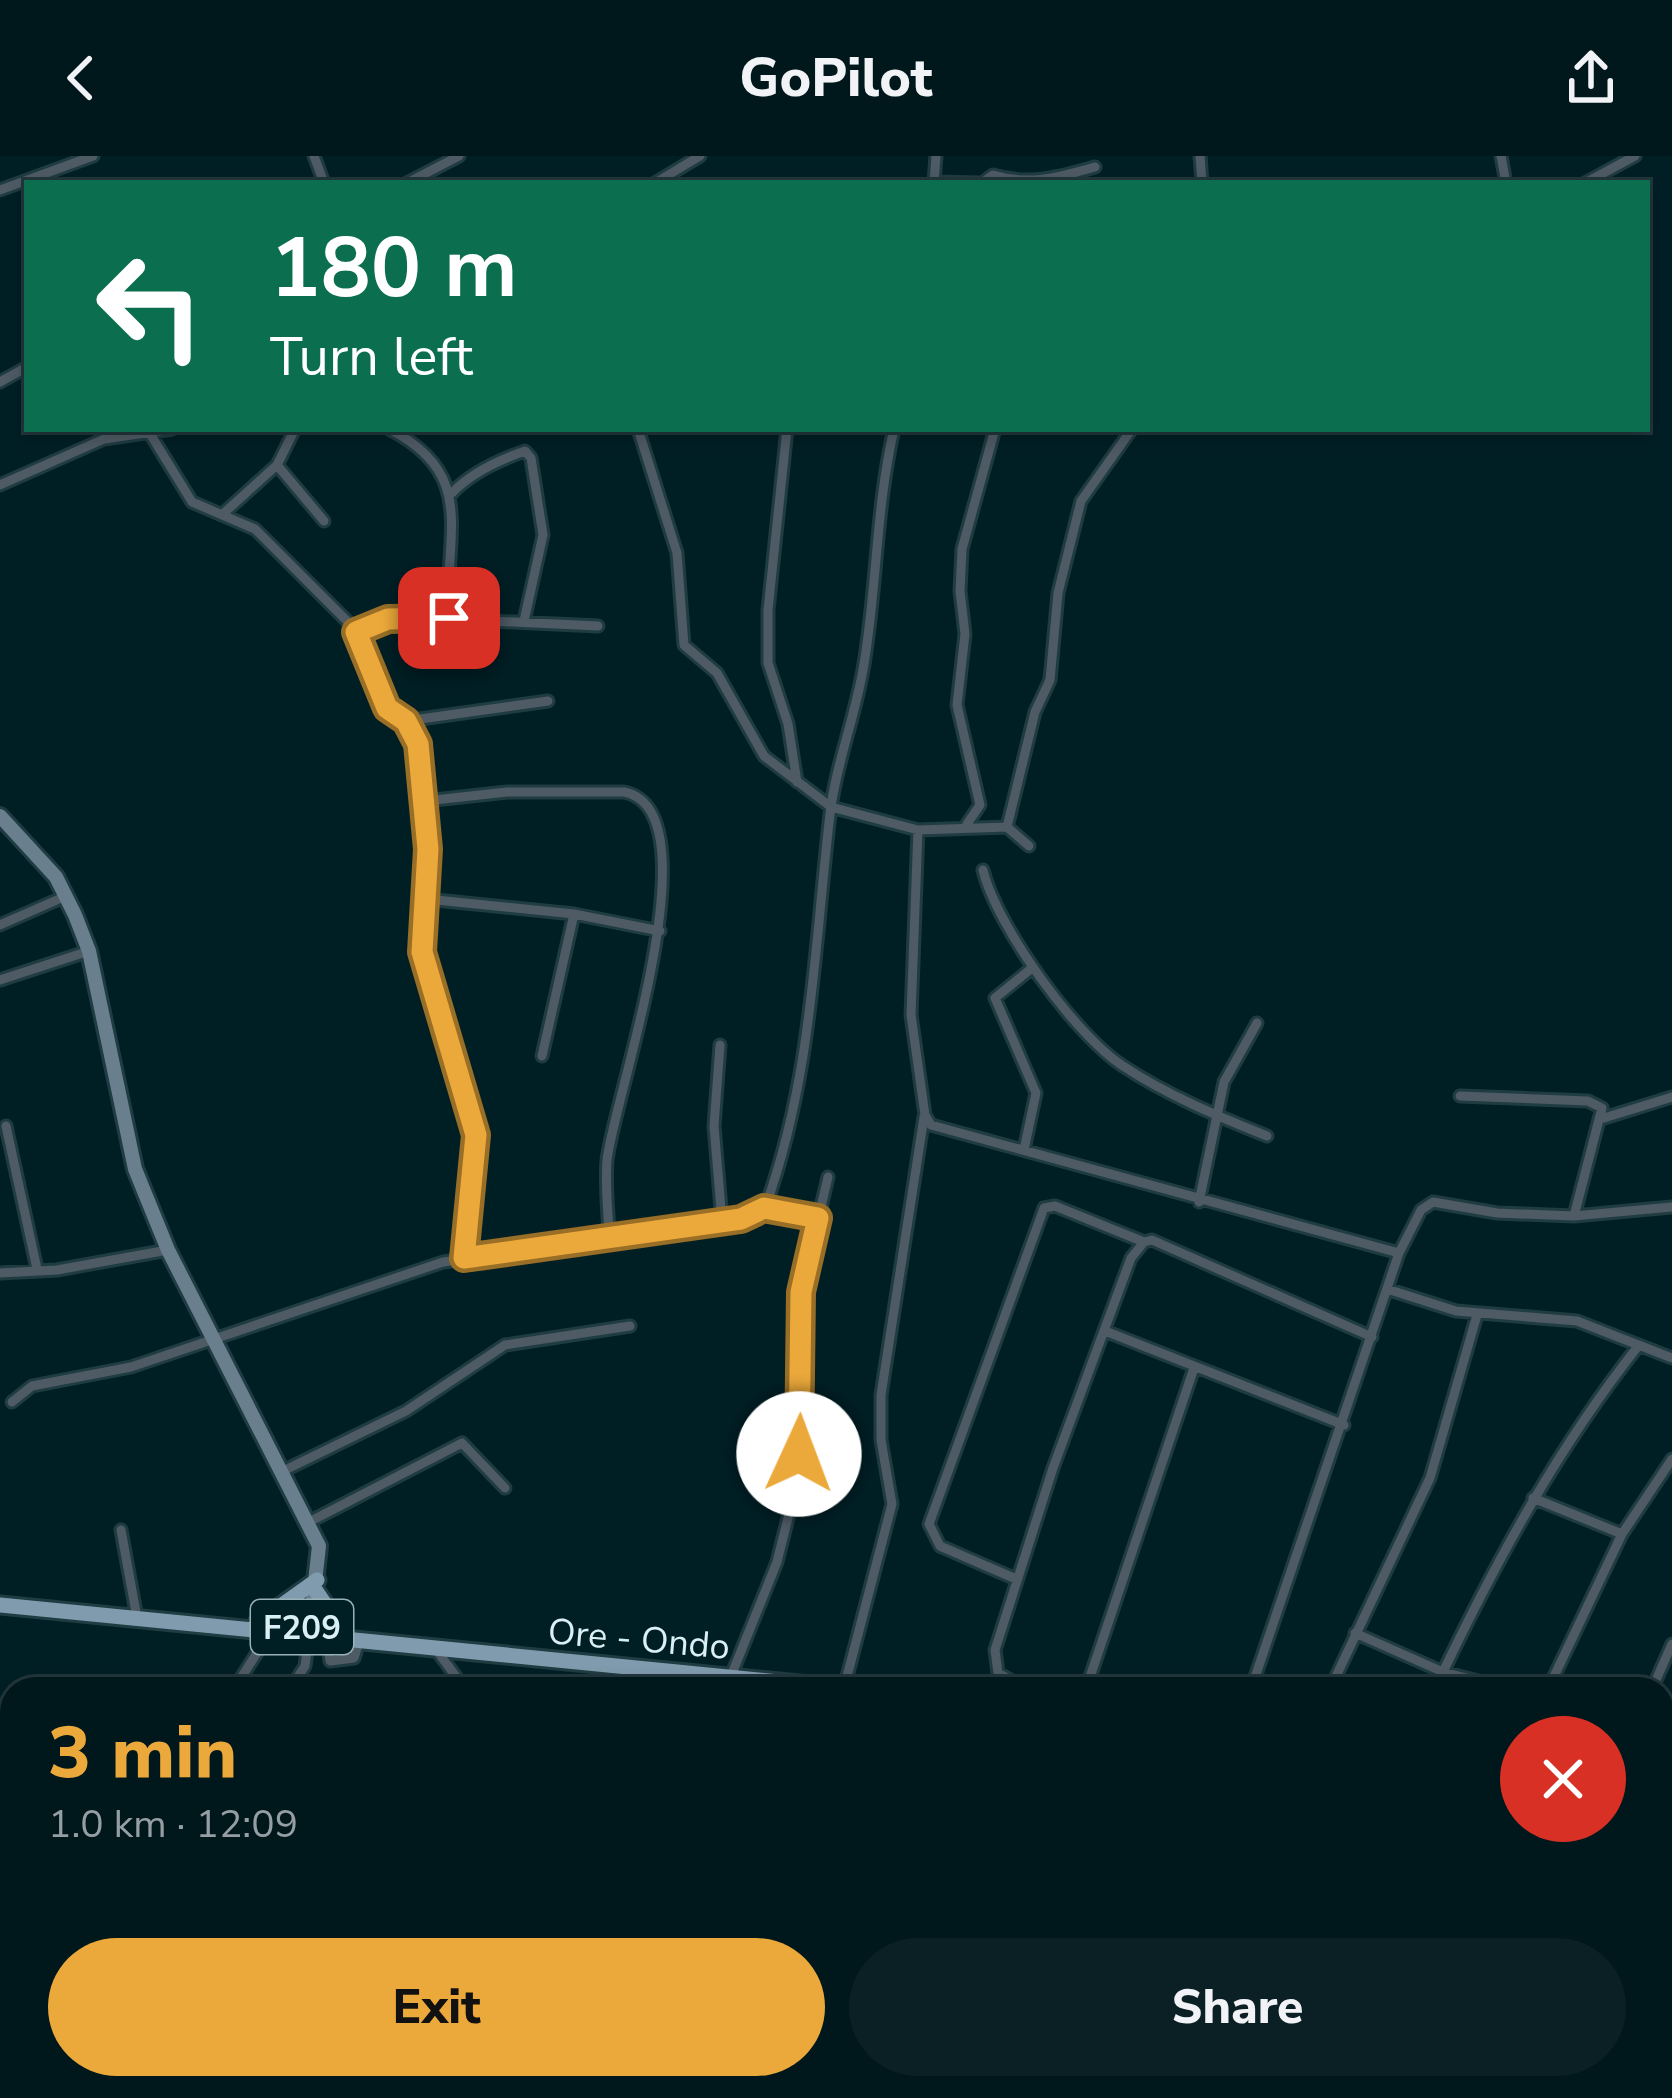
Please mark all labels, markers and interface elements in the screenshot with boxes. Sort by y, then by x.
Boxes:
text: GoPilot [739,41,933,115]
icon: back [48,45,114,111]
icon: share [1558,45,1624,111]
text: 180 m [270,211,518,326]
icon: left [72,228,228,384]
text: Turn left [270,320,473,394]
pin [398,567,500,669]
icon: arrive [416,585,482,651]
position arrow [736,1391,862,1517]
road number: F209 [251,1600,353,1654]
street label: Ore - Ondo [546,1607,732,1672]
text: 3 min [48,1704,237,1802]
button: close [1500,1716,1626,1842]
text: 1.0 km · 12:09 [48,1798,298,1851]
button: Exit [48,1938,825,2076]
button: Share [849,1938,1626,2076]

